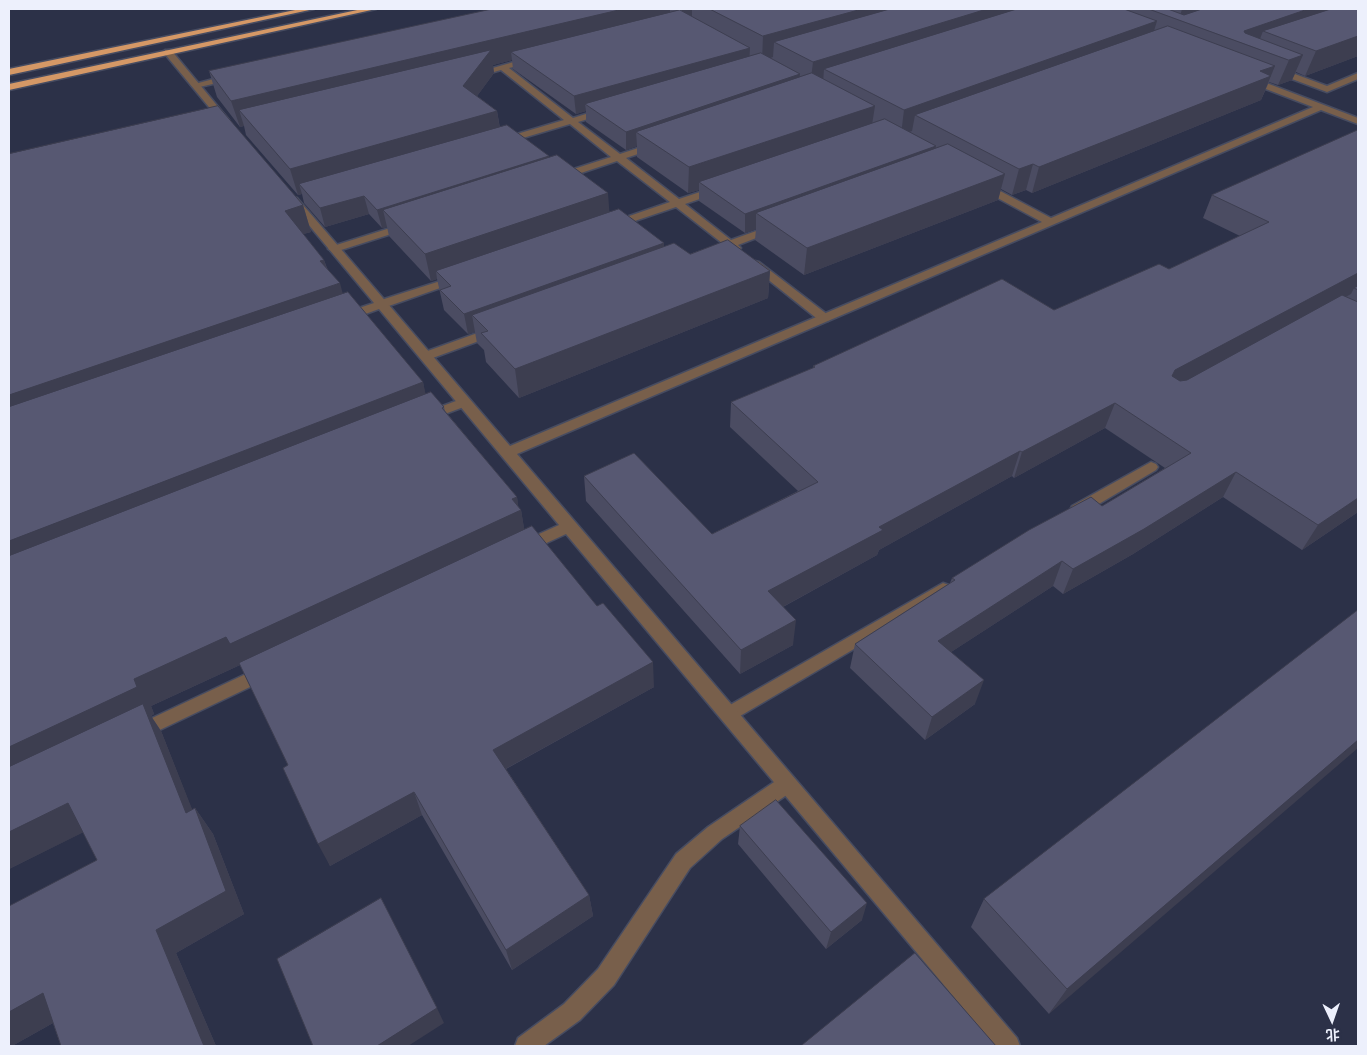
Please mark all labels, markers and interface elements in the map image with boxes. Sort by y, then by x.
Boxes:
north arrow [1307,995,1357,1045]
text: 北 [1325,1027,1340,1043]

